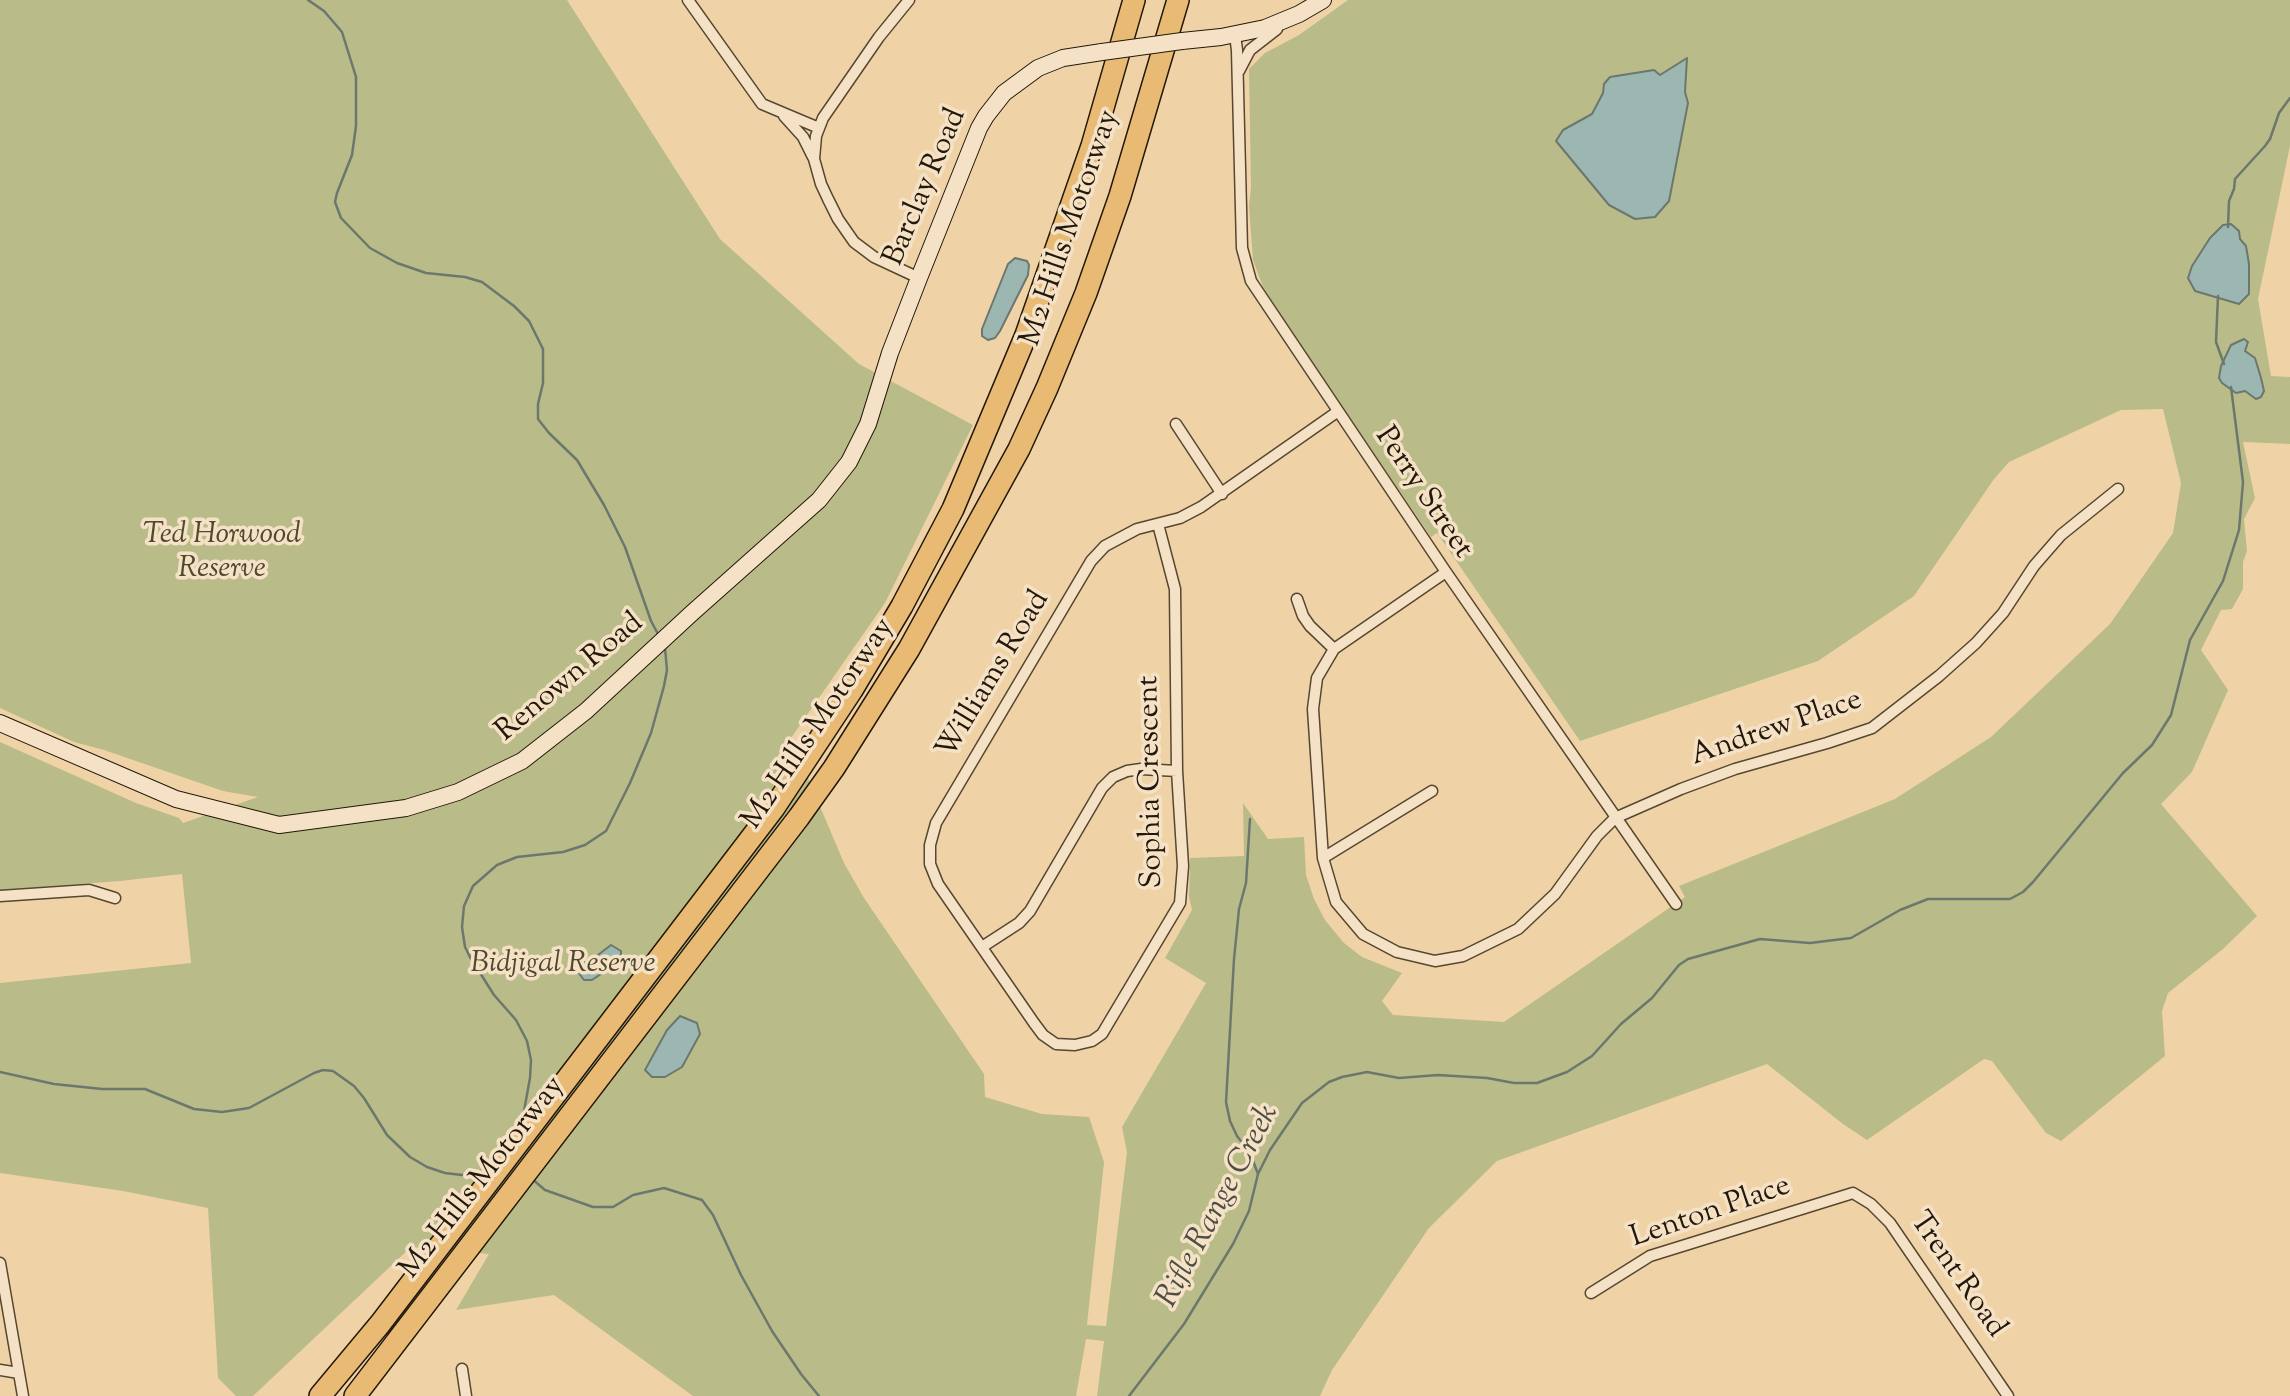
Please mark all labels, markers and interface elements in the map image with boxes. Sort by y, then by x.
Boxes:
street label: Barclay Road [878,104,976,272]
street label: M2 Hills Motorway [1015,106,1129,352]
street label: Perry Street [1365,421,1479,567]
park label: Ted Horwood Reserve [143,519,301,590]
street label: Williams Road [931,585,1059,767]
street label: Renown Road [490,607,652,751]
street label: M2 Hills Motorway [736,612,904,838]
street label: Sophia Crescent [1133,675,1173,889]
street label: Andrew Place [1687,684,1867,776]
park label: Bidjigal Reserve [471,948,655,984]
street label: M2 Hills Motorway [394,1070,574,1288]
water label: Rifle Range Creek [1150,1099,1290,1315]
street label: Lenton Place [1626,1170,1796,1258]
street label: Trent Road [1900,1206,2012,1346]

